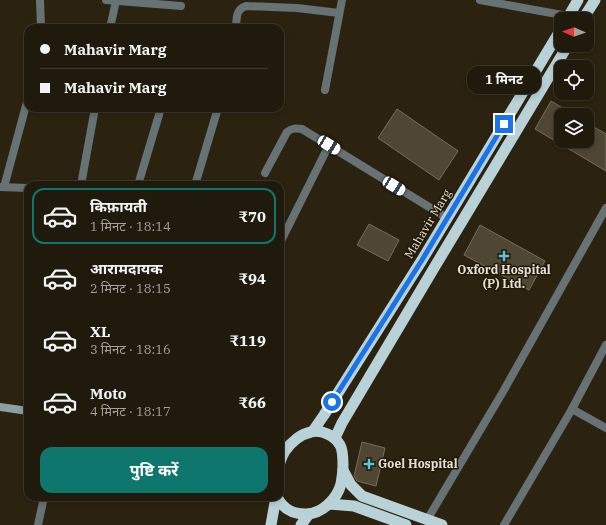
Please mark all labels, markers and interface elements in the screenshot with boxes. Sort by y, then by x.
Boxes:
north arrow [554,12,594,52]
map controls [554,12,594,148]
text: Mahavir Marg [64,40,166,59]
button: locate [554,60,594,100]
callout: 1 मिनट [467,66,541,94]
text: 1 मिनट [485,71,523,88]
text: Mahavir Marg [64,78,166,97]
button: layers [554,108,594,148]
route end [495,115,513,133]
car [316,134,342,156]
car [381,175,407,197]
street label: Mahavir Marg [401,186,454,261]
text: किफ़ायती [90,197,147,216]
icon: car [42,198,78,234]
text: ₹70 [238,207,266,226]
text: 1 मिनट · 18:14 [90,218,171,235]
marker: Oxford Hospital (P) Ltd. [498,250,510,262]
text: आरामदायक [90,259,163,278]
icon: car [42,260,78,296]
place label: Oxford Hospital (P) Ltd. [457,262,551,291]
text: ₹94 [238,269,266,288]
text: 2 मिनट · 18:15 [90,280,171,297]
icon: car [42,322,78,358]
text: XL [90,322,110,341]
text: ₹119 [229,331,266,350]
text: 3 मिनट · 18:16 [90,341,171,358]
icon: car [42,384,78,420]
text: Moto [90,384,127,403]
text: ₹66 [238,393,266,412]
route start [323,393,341,411]
text: 4 मिनट · 18:17 [90,403,171,420]
button: पुष्टि करें [40,447,268,493]
place label: Goel Hospital [378,456,458,471]
marker: Goel Hospital [363,458,375,470]

